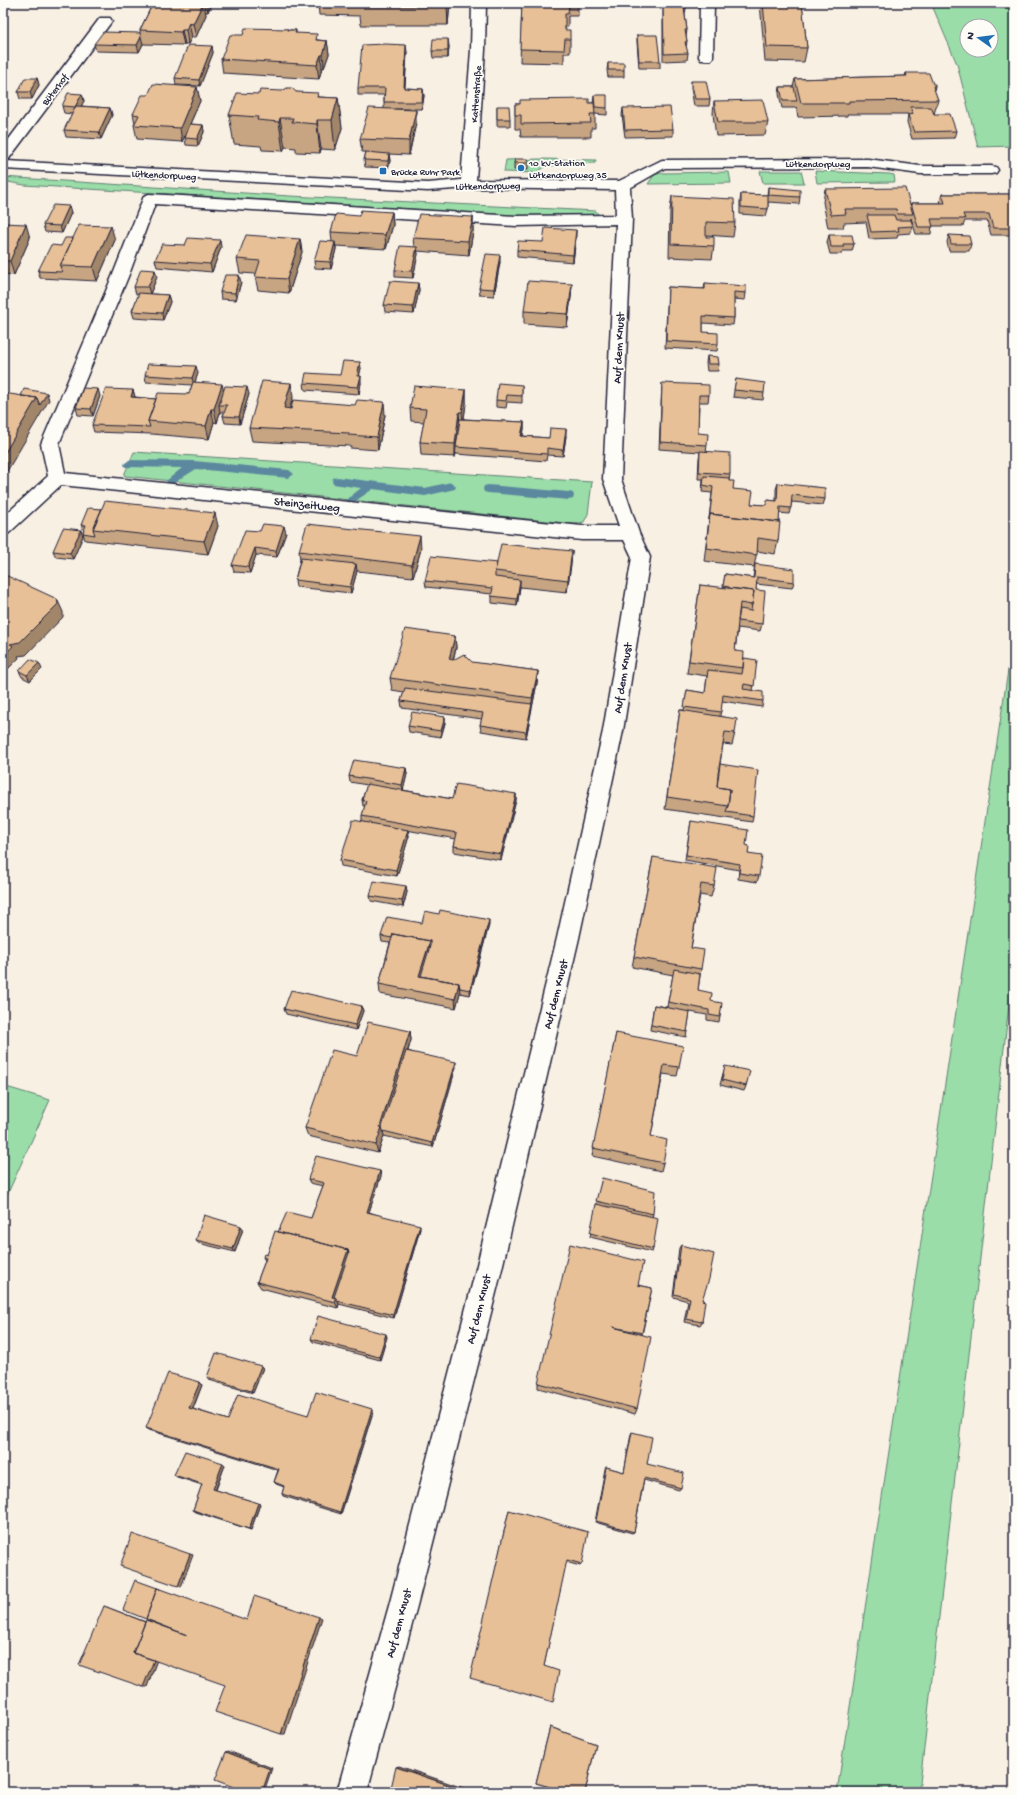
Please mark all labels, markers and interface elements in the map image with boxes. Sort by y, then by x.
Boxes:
north arrow [959,18,999,58]
text: N [965,31,978,41]
street label: Kattenstraße [469,64,485,123]
street label: Büterhof [39,71,72,109]
place label: 10 kV-Station Lütkendorpweg 35 [528,158,607,182]
street label: Lütkendorpweg [786,159,851,171]
marker: 10 kV-Station Lütkendorpweg 35 [516,163,526,173]
marker: Brücke Ruhr Park [378,166,388,176]
place label: Brücke Ruhr Park [390,167,462,179]
street label: Lütkendorpweg [131,168,197,184]
street label: Lütkendorpweg [455,180,521,194]
street label: Auf dem Knust [611,311,629,384]
street label: Steinzeitweg [273,496,341,516]
street label: Auf dem Knust [612,641,637,715]
street label: Auf dem Knust [542,957,573,1031]
street label: Auf dem Knust [465,1272,496,1346]
street label: Auf dem Knust [384,1586,416,1660]

